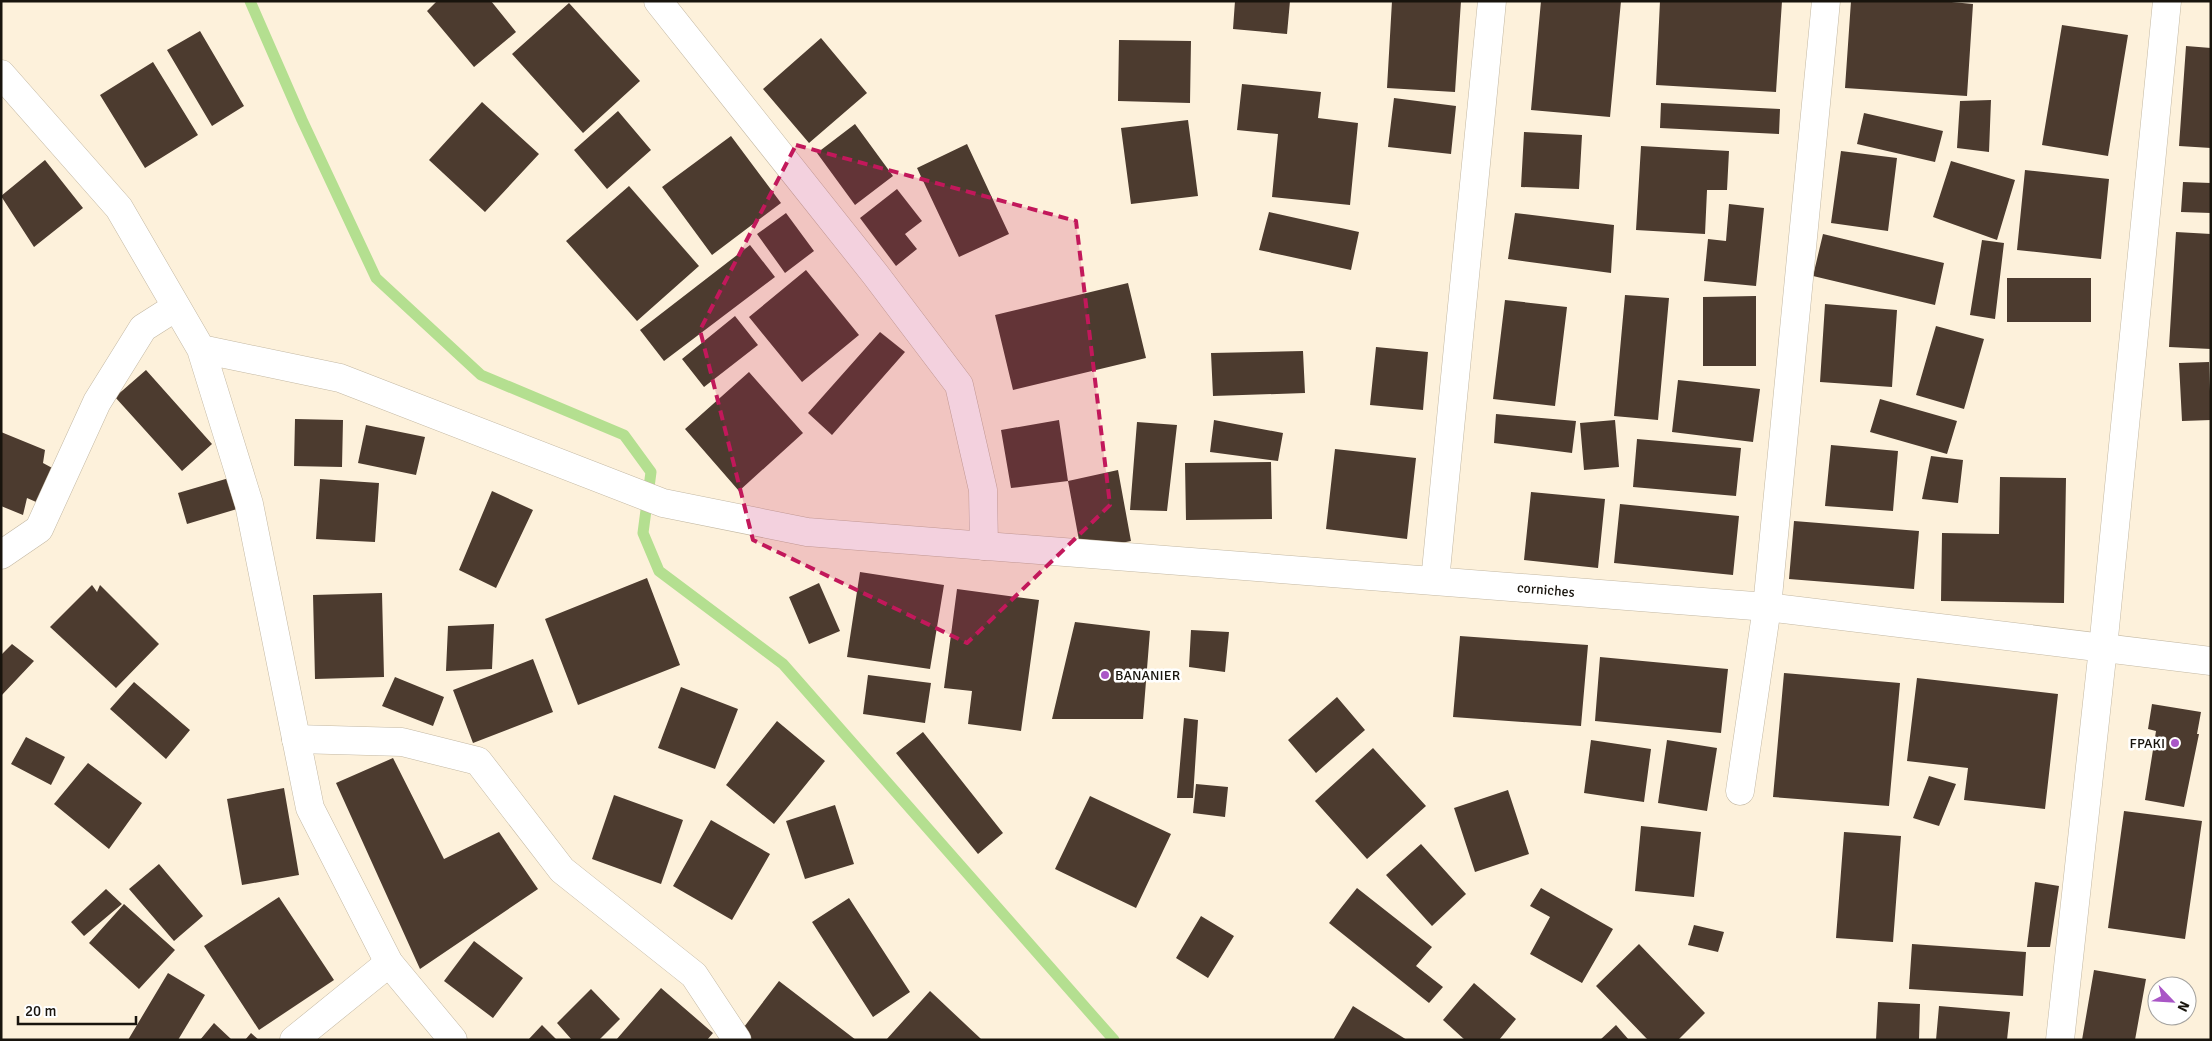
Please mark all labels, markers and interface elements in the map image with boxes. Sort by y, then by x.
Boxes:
street label: corniches [1516,579,1576,601]
place label: BANANIER [1115,667,1180,684]
marker: BANANIER [1099,669,1111,681]
place label: FPAKI [2130,735,2165,752]
marker: FPAKI [2169,737,2181,749]
north arrow [2147,976,2197,1026]
scale bar [18,994,135,1026]
text: N [2174,998,2193,1014]
text: 20 m [25,1002,56,1020]

